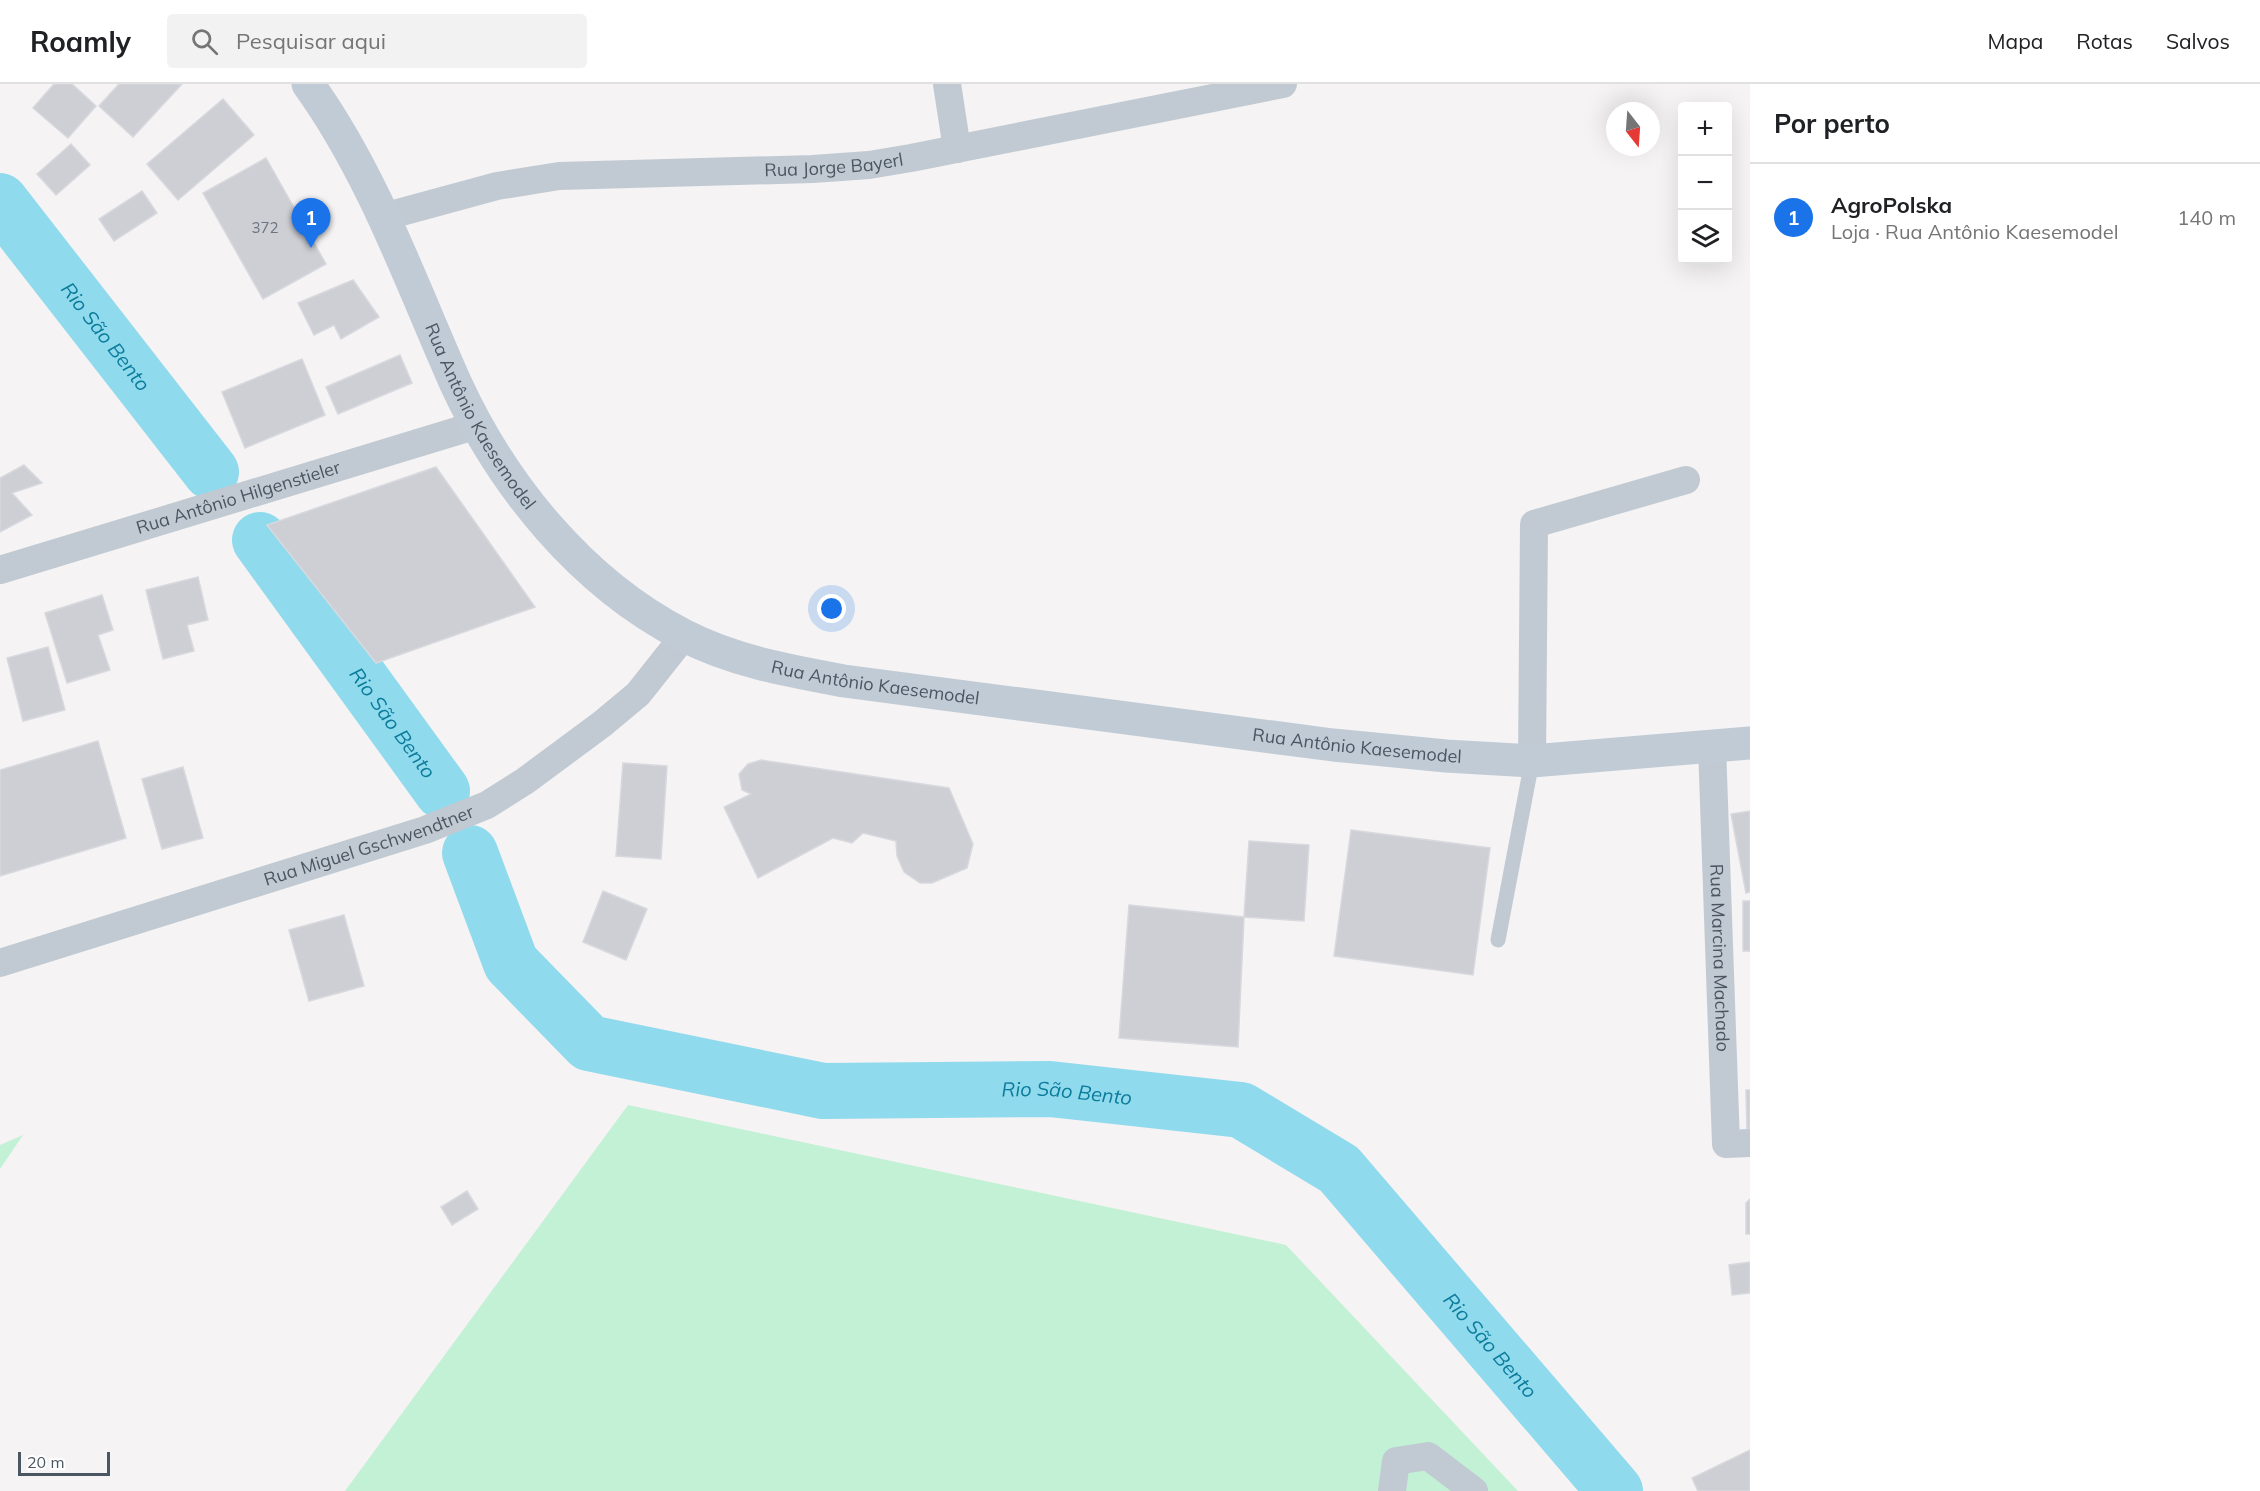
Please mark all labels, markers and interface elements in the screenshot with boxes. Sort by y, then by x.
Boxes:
search box [167,14,587,68]
text: Roamly [30,24,131,59]
icon: search [188,25,221,58]
text: Pesquisar aqui [236,27,386,55]
text: Mapa [1988,28,2043,54]
text: Rotas [2076,28,2133,54]
text: Salvos [2166,28,2230,54]
north arrow [1606,102,1660,156]
map controls [1678,102,1732,264]
button: + [1678,102,1732,156]
text: Por perto [1774,107,1890,140]
street label: Rua Jorge Bayerl [764,147,905,181]
button: − [1678,156,1732,210]
text: AgroPolska [1831,191,1952,219]
pin: 1 [292,198,330,248]
text: 1 [1788,205,1800,230]
text: 140 m [2177,205,2236,230]
button: layers [1678,210,1732,264]
house number: 372 [251,218,279,237]
text: Loja · Rua Antônio Kaesemodel [1831,219,2118,244]
water label: Rio São Bento [56,277,156,396]
street label: Rua Antônio Kaesemodel [420,319,541,514]
street label: Rua Antônio Hilgenstieler [133,455,343,539]
your location [817,594,846,623]
street label: Rua Antônio Kaesemodel [769,655,981,710]
water label: Rio São Bento [345,662,442,783]
street label: Rua Antônio Kaesemodel [1251,723,1462,768]
street label: Rua Miguel Gschwendtner [261,799,477,891]
street label: Rua Marcina Machado [1705,863,1735,1052]
water label: Rio São Bento [1001,1076,1133,1110]
water label: Rio São Bento [1439,1287,1543,1403]
scale bar [18,1449,110,1476]
text: 20 m [27,1452,64,1472]

